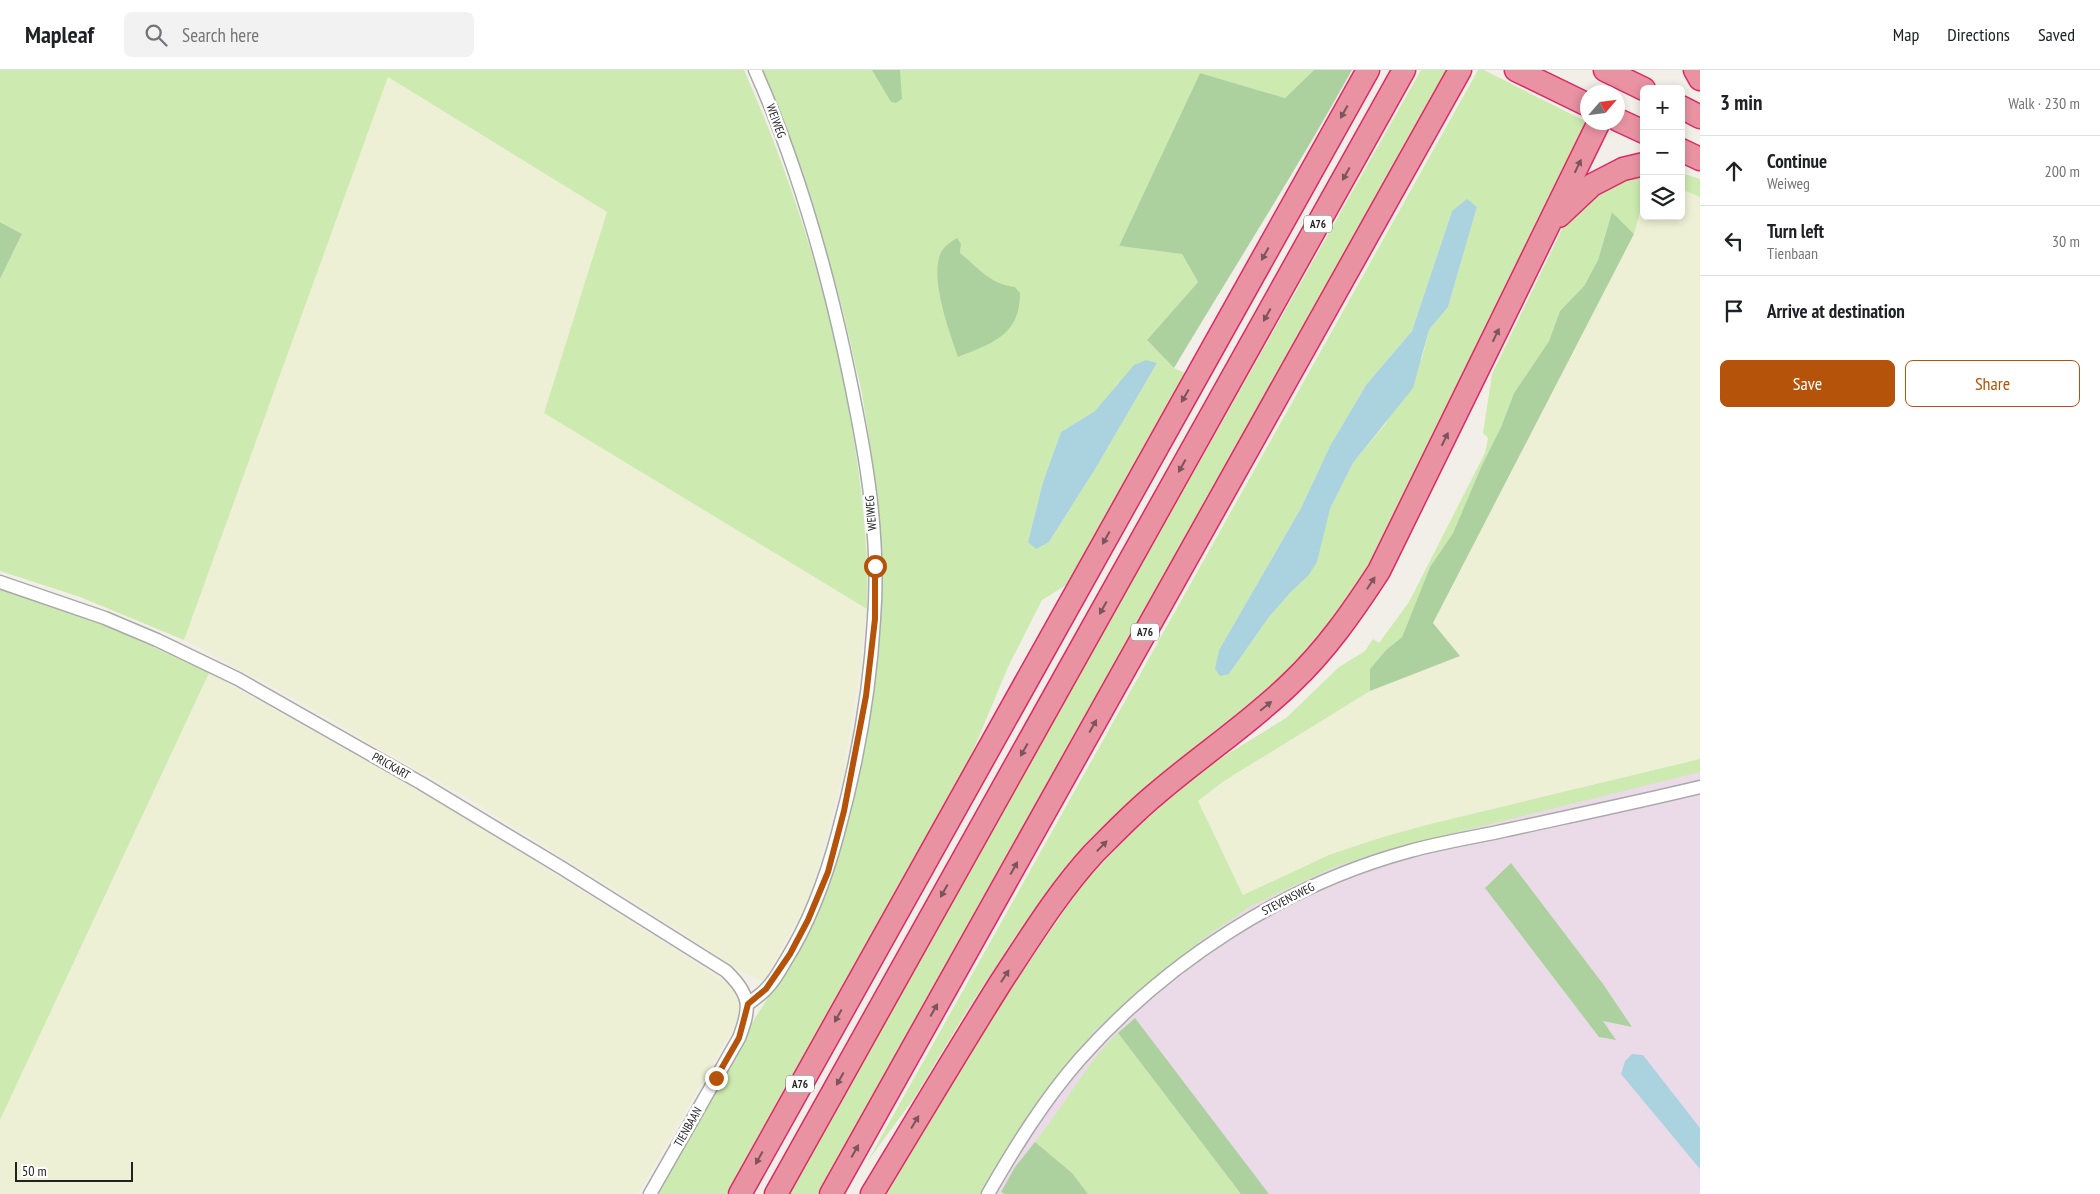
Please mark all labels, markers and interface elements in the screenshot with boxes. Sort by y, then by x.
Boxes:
search box [124,12,474,57]
text: Mapleaf [25,19,94,50]
icon: search [142,21,170,49]
text: Search here [182,23,259,47]
text: Map [1893,23,1919,46]
text: Directions [1947,23,2010,46]
text: Saved [2038,23,2075,46]
north arrow [1580,85,1625,130]
map controls [1640,85,1685,220]
button: + [1640,85,1685,130]
text: 3 min [1720,89,1762,116]
text: Walk · 230 m [2008,93,2080,113]
street label: WEIWEG [763,102,790,140]
one-way arrow [1340,105,1348,120]
button: − [1640,130,1685,175]
text: Continue [1767,149,1827,173]
icon: ahead [1720,157,1748,185]
one-way arrow [1574,159,1582,173]
text: 200 m [2045,161,2080,181]
one-way arrow [1342,166,1350,181]
text: Weiweg [1767,173,1810,193]
button: layers [1640,175,1685,220]
road number: A76 [1304,216,1332,232]
text: Turn left [1767,219,1824,243]
icon: left [1720,227,1748,255]
text: 30 m [2052,231,2080,251]
text: Tienbaan [1767,243,1818,263]
one-way arrow [1261,247,1269,262]
icon: arrive [1720,297,1748,325]
text: Arrive at destination [1767,299,1905,323]
one-way arrow [1263,308,1271,323]
one-way arrow [1492,328,1500,342]
button: Save [1720,360,1895,407]
button: Share [1905,360,2080,407]
one-way arrow [1181,389,1190,403]
one-way arrow [1441,432,1449,446]
one-way arrow [1178,459,1187,473]
street label: WEIWEG [861,495,880,531]
one-way arrow [1101,531,1110,544]
route start [864,555,887,578]
one-way arrow [1366,577,1376,590]
one-way arrow [1099,601,1107,615]
road number: A76 [1131,624,1159,640]
one-way arrow [1259,701,1272,712]
one-way arrow [1089,718,1097,733]
one-way arrow [1019,743,1028,756]
street label: PRICKART [370,749,413,783]
one-way arrow [1096,840,1108,852]
one-way arrow [1009,861,1018,874]
street label: STEVENSWEG [1259,879,1317,918]
one-way arrow [940,884,948,899]
one-way arrow [1000,970,1010,983]
one-way arrow [930,1003,939,1016]
one-way arrow [834,1009,842,1024]
route end [705,1067,728,1090]
one-way arrow [835,1072,844,1085]
road number: A76 [786,1076,814,1092]
street label: TIENBAAN [670,1104,705,1149]
one-way arrow [911,1116,920,1129]
one-way arrow [851,1144,859,1159]
one-way arrow [755,1151,763,1166]
scale bar [15,1159,132,1182]
text: 50 m [22,1162,47,1180]

